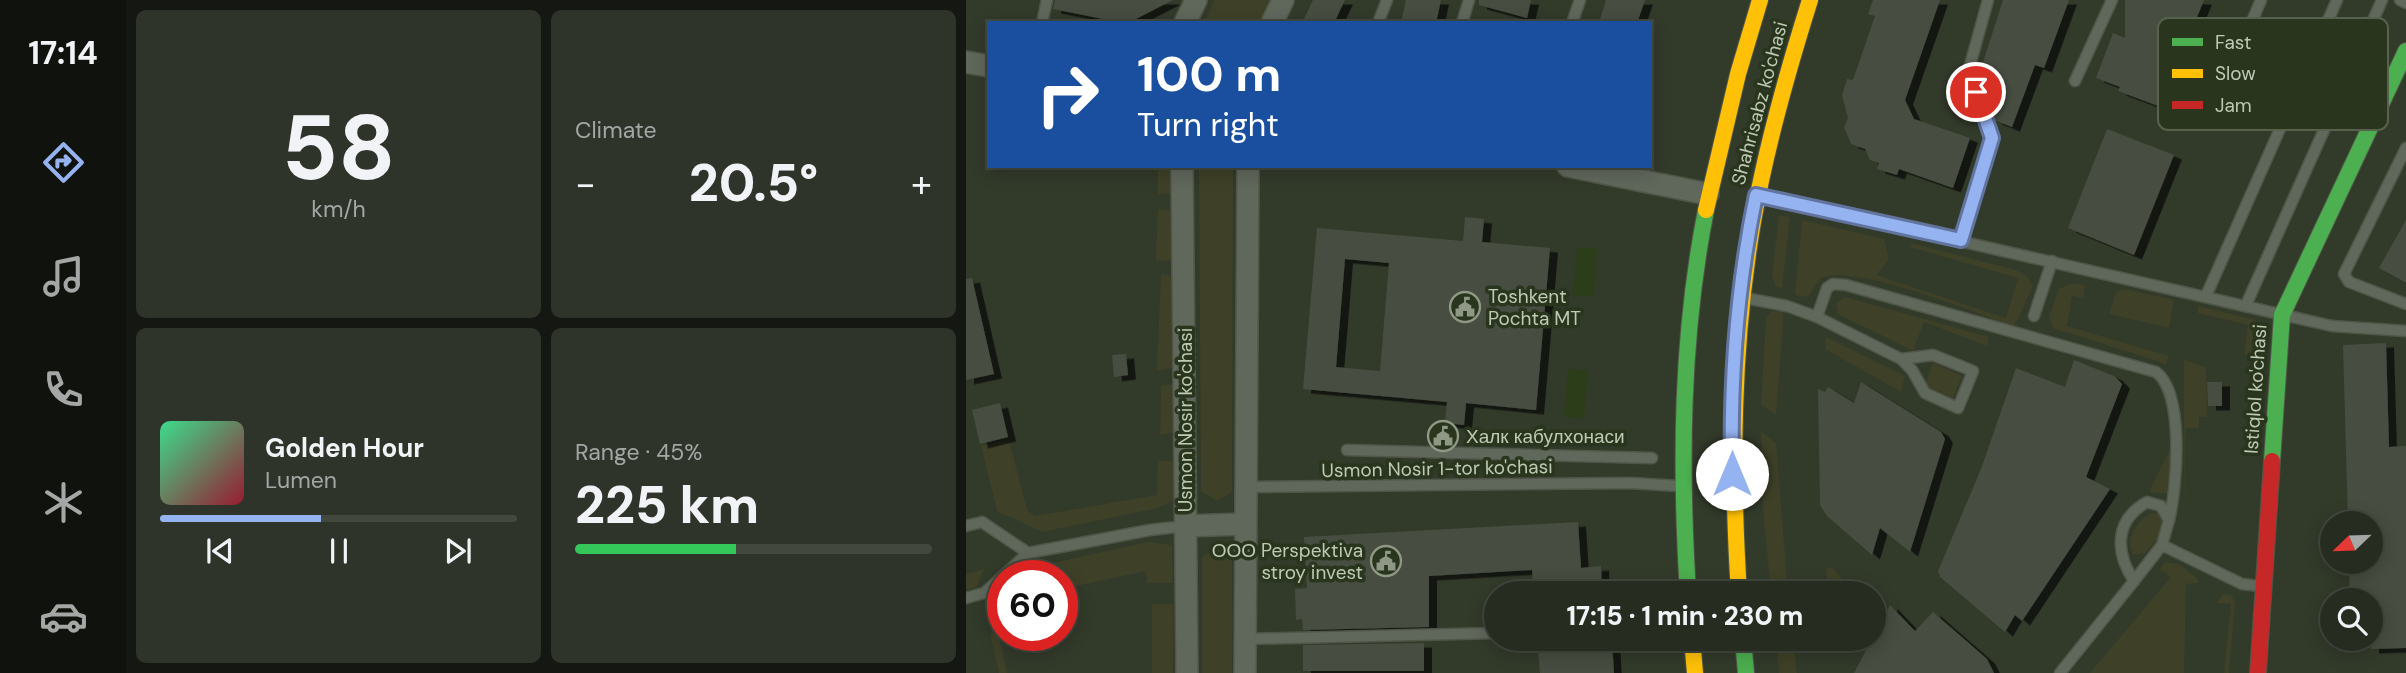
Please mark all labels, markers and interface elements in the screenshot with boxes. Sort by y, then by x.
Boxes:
legend [2158,18,2388,130]
street label: Shahrisabz ko'chasi [1726,19,1793,188]
text: Fast [2215,30,2251,55]
text: 17:14 [28,32,98,74]
text: 100 m [1137,42,1281,106]
icon: right [1022,49,1113,140]
text: Slow [2215,61,2256,86]
pin [1946,62,2006,122]
icon: arrive [1957,73,1995,111]
text: 58 [281,89,396,207]
text: Jam [2215,93,2252,118]
text: Turn right [1137,104,1279,146]
text: Climate [575,115,657,145]
icon: directions [39,138,88,187]
text: 20.5° [689,149,818,217]
text: − [575,159,596,209]
text: + [911,159,932,209]
text: km/h [311,194,366,224]
icon: music [39,252,88,301]
place label: Toshkent Pochta MT [1488,284,1581,331]
public building icon: Toshkent Pochta MT [1448,290,1482,324]
street label: Istiqlol ko'chasi [2238,323,2273,455]
street label: Usmon Nosir ko'chasi [1173,328,1198,512]
icon: phone [39,365,88,414]
public building icon: Халк кабулхонаси [1426,419,1460,453]
place label: Халк кабулхонаси [1466,424,1625,449]
text: Golden Hour [265,431,424,465]
text: Range · 45% [575,437,702,467]
position arrow [1695,437,1769,511]
street label: Usmon Nosir 1-tor ko'chasi [1321,454,1553,483]
text: Lumen [265,465,337,495]
text: 225 km [575,471,759,539]
icon: climate [39,478,88,527]
north arrow [2320,511,2384,574]
map controls [2320,511,2383,651]
icon: previous [201,532,239,570]
icon: pause [320,532,358,570]
icon: next [439,532,477,570]
place label: ООО Perspektiva stroy invest [1212,538,1363,585]
public building icon: ООО Perspektiva stroy invest [1369,544,1403,578]
speed limit sign: 60 [987,560,1078,651]
button: search [2320,588,2383,651]
icon: car [39,592,88,641]
text: 17:15 · 1 min · 230 m [1567,599,1803,633]

